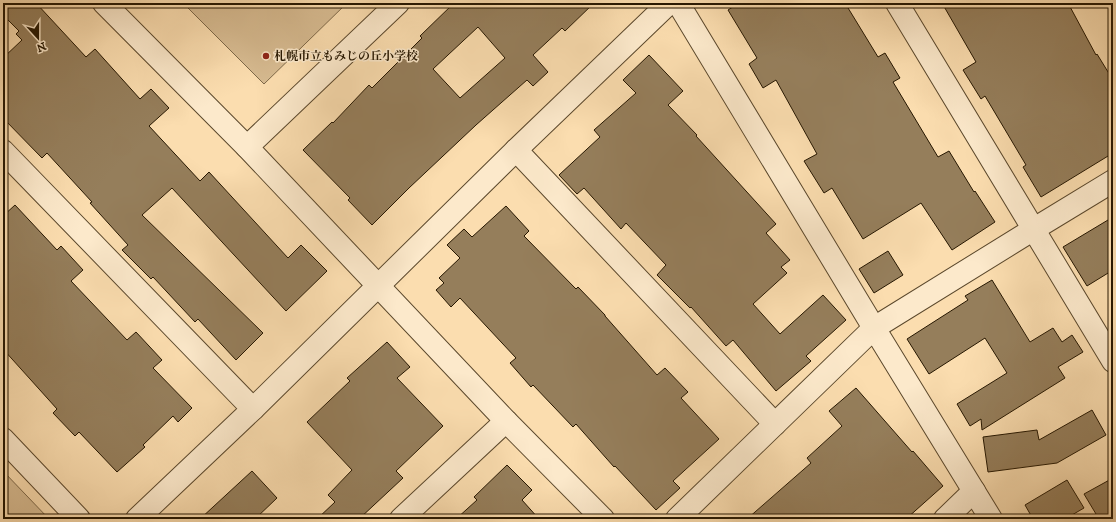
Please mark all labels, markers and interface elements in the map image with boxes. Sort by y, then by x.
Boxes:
north arrow [18,18,58,58]
text: N [35,38,48,55]
place label: 札幌市立もみじの丘小学校 [274,49,418,64]
marker: 札幌市立もみじの丘小学校 [261,51,271,61]

